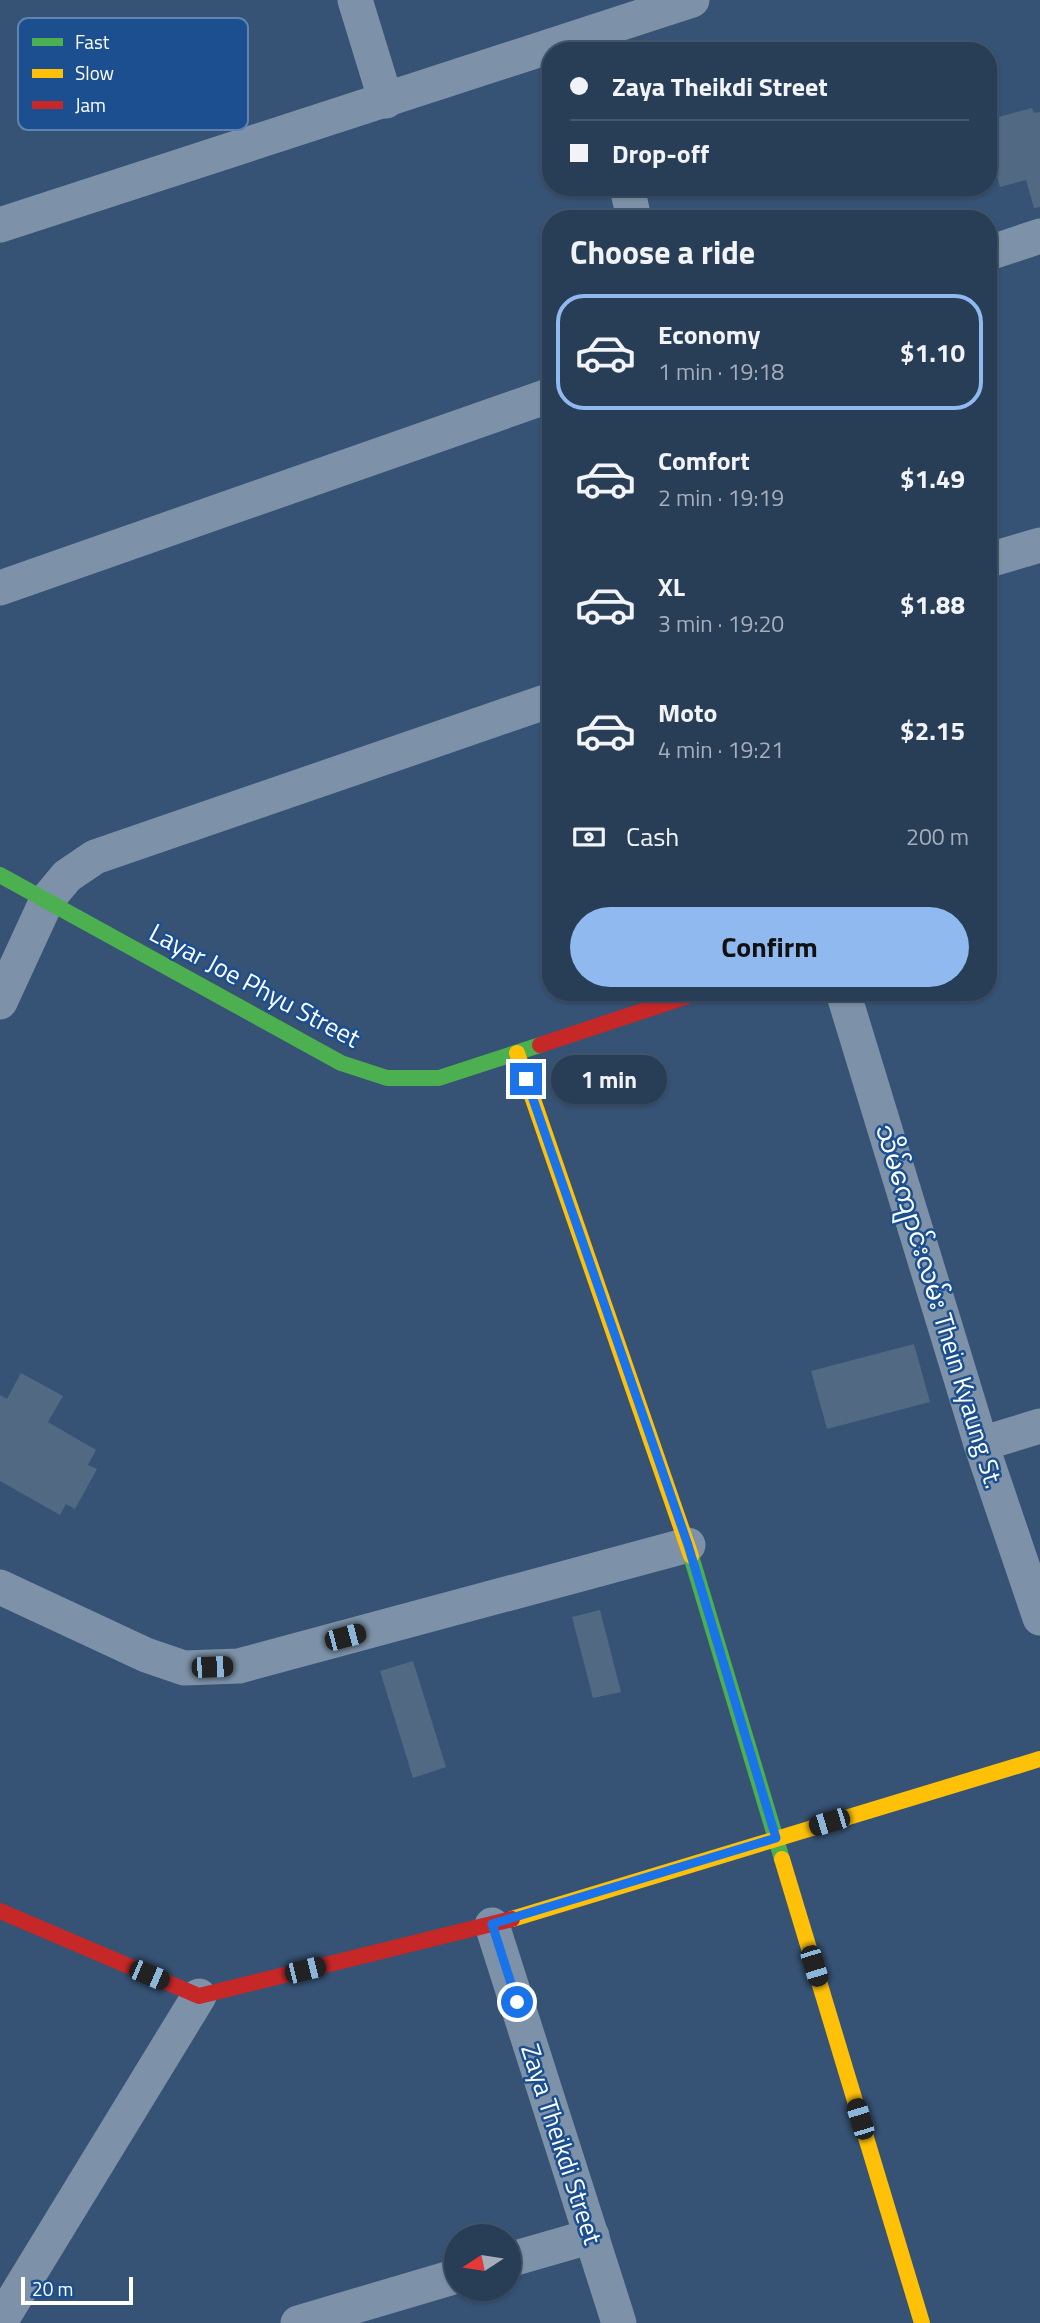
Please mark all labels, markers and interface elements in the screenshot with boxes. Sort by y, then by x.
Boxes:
legend [18,18,248,130]
text: Fast [75,27,110,56]
text: Slow [75,58,114,87]
text: Zaya Theikdi Street [612,67,828,106]
text: Jam [75,90,106,119]
text: Drop-off [612,134,709,173]
text: Choose a ride [570,228,755,276]
text: Economy [658,315,760,354]
icon: car [574,321,637,384]
text: $1.10 [900,333,965,372]
text: 1 min · 19:18 [658,354,784,389]
text: Comfort [658,441,750,480]
icon: car [574,447,637,510]
text: $1.49 [900,459,965,498]
text: 2 min · 19:19 [658,480,784,515]
text: XL [658,567,685,606]
icon: car [574,573,637,636]
text: $1.88 [900,585,965,624]
text: 3 min · 19:20 [658,606,784,641]
text: Moto [658,693,717,732]
icon: car [574,699,637,762]
text: $2.15 [900,711,965,750]
text: 4 min · 19:21 [658,732,784,767]
text: Cash [626,817,679,856]
icon: cash [570,818,608,856]
text: 200 m [906,819,969,854]
button: Confirm [570,907,969,987]
street label: Layar Joe Phyu Street [143,913,367,1057]
callout: 1 min [550,1054,666,1104]
text: 1 min [581,1062,637,1097]
route end [510,1063,542,1095]
street label: သိမ်ကျောင်းလမ်း Thein Kyaung St. [864,1119,1014,1494]
car [322,1621,369,1653]
car [191,1656,234,1678]
car [806,1806,853,1838]
car [798,1943,831,1989]
car [283,1955,328,1985]
car [126,1957,173,1993]
route start [501,1986,533,2018]
street label: Zaya Theikdi Street [511,2039,613,2249]
car [844,2096,877,2142]
north arrow [444,2224,522,2301]
map controls [444,2224,521,2301]
scale bar [21,2274,133,2306]
text: 20 m [32,2274,73,2303]

